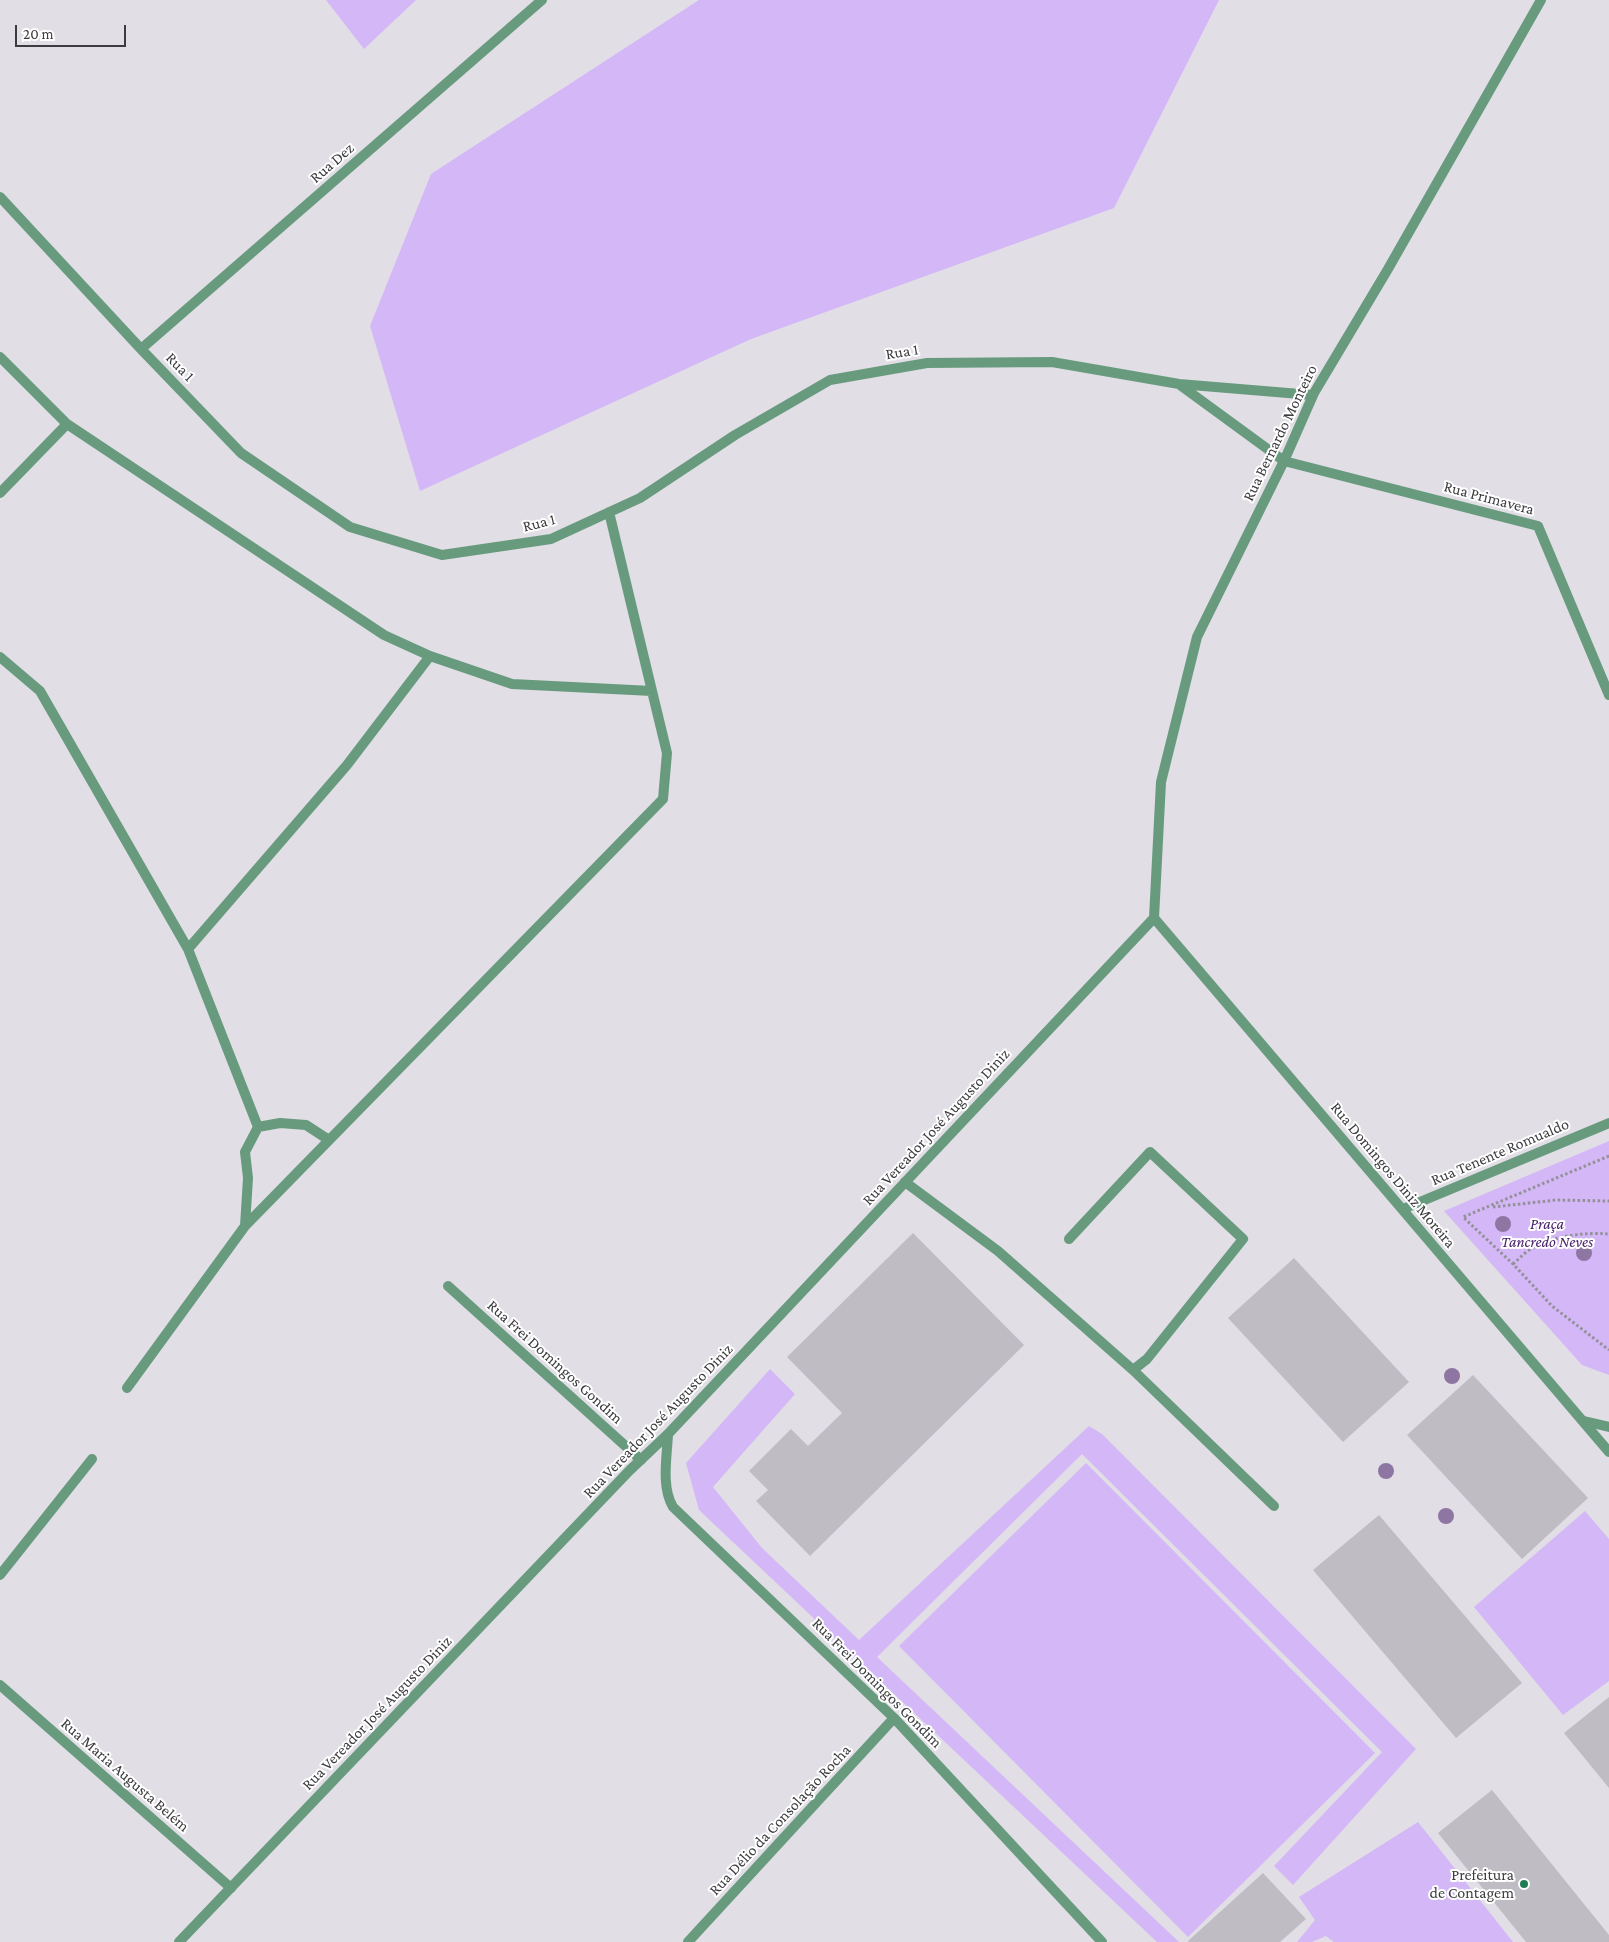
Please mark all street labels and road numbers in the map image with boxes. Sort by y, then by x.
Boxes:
street label: Rua Dez [306,139,358,187]
street label: Rua 1 [884,340,920,364]
street label: Rua 1 [162,349,198,385]
street label: Rua Bernardo Monteiro [1239,362,1321,504]
street label: Rua Primavera [1442,477,1536,519]
street label: Rua 1 [521,510,557,536]
street label: Rua Vereador José Augusto Diniz [858,1045,1014,1209]
street label: Rua Domingos Diniz Moreira [1326,1098,1460,1252]
street label: Rua Tenente Romualdo [1428,1114,1572,1190]
street label: Rua Frei Domingos Gondim [483,1296,627,1428]
street label: Rua Vereador José Augusto Diniz [579,1340,737,1502]
street label: Rua Frei Domingos Gondim [808,1614,946,1752]
street label: Rua Vereador José Augusto Diniz [298,1632,456,1794]
street label: Rua Maria Augusta Belém [57,1714,193,1836]
street label: Rua Délio da Consolação Rocha [705,1741,855,1899]

